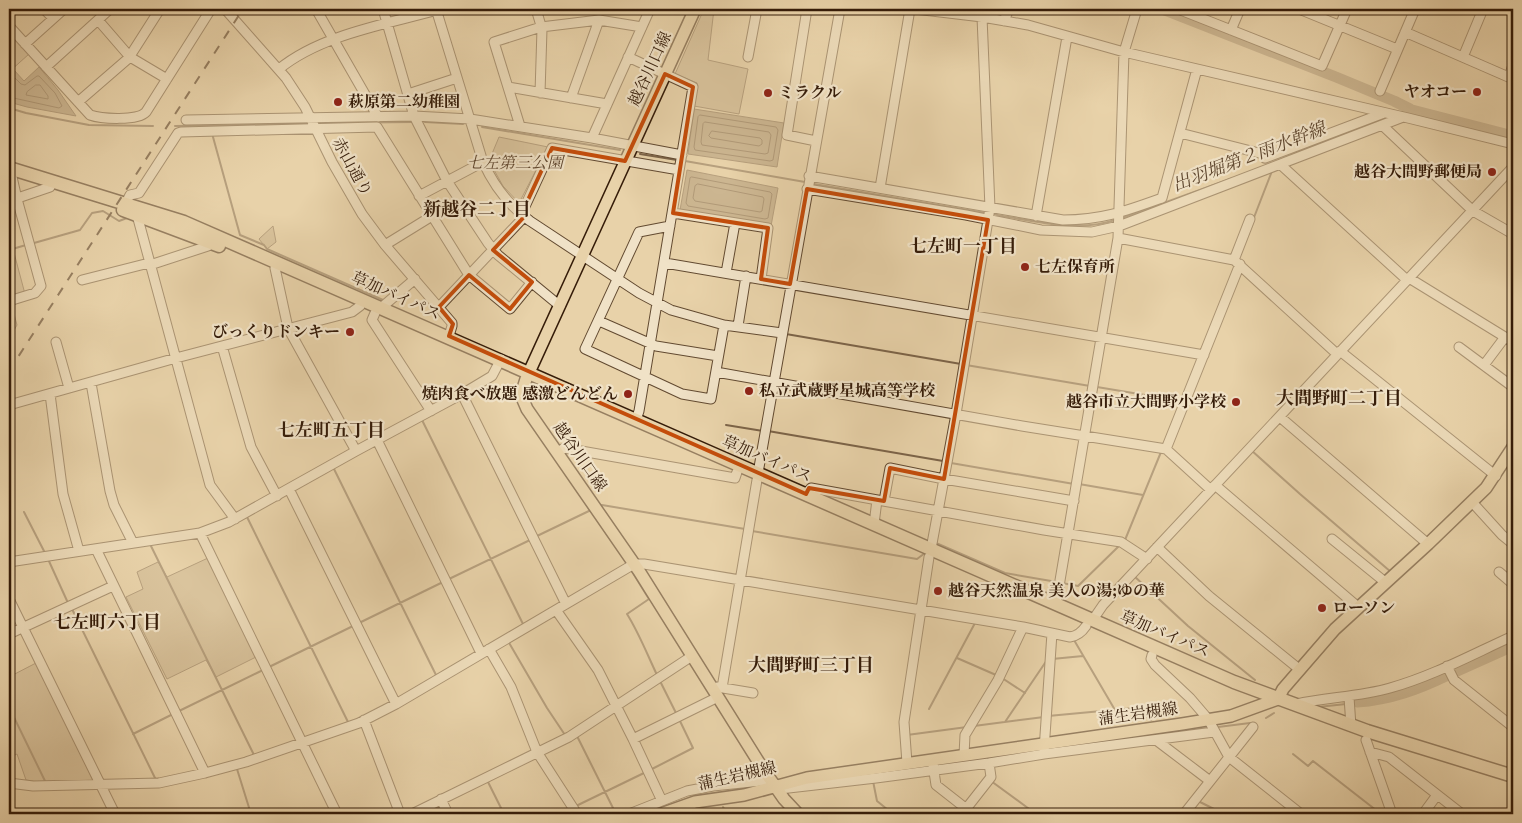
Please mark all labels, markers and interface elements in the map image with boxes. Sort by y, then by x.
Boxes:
street label: 越谷川口線 [623,28,677,110]
place label: ヤオコー [1404,81,1467,103]
place label: ミラクル [778,82,842,104]
marker: ヤオコー [1471,86,1483,98]
marker: ミラクル [762,87,774,99]
place label: 萩原第二幼稚園 [348,91,460,113]
marker: 萩原第二幼稚園 [332,96,344,108]
water label: 出羽堀第２雨水幹線 [1169,116,1331,198]
street label: 赤山通り [327,134,377,200]
park label: 七左第三公園 [467,152,566,174]
place label: 越谷大間野郵便局 [1354,161,1482,183]
marker: 越谷大間野郵便局 [1486,166,1498,178]
district label: 新越谷二丁目 [423,197,531,222]
district label: 七左町一丁目 [909,234,1017,259]
place label: 七左保育所 [1035,256,1115,278]
marker: 七左保育所 [1019,261,1031,273]
street label: 草加バイパス [348,266,444,326]
place label: びっくりドンキー [212,321,340,343]
marker: びっくりドンキー [344,326,356,338]
place label: 私立武蔵野星城高等学校 [759,380,936,402]
place label: 焼肉食べ放題 感激どんどん [422,383,618,405]
marker: 私立武蔵野星城高等学校 [743,385,755,397]
district label: 大間野町二丁目 [1276,386,1402,411]
marker: 焼肉食べ放題 感激どんどん [622,388,634,400]
place label: 越谷市立大間野小学校 [1066,391,1227,413]
marker: 越谷市立大間野小学校 [1230,396,1242,408]
district label: 七左町五丁目 [277,418,385,443]
street label: 越谷川口線 [548,418,612,496]
street label: 草加バイパス [719,430,815,488]
place label: 越谷天然温泉 美人の湯;ゆの華 [948,580,1165,602]
marker: 越谷天然温泉 美人の湯;ゆの華 [932,585,944,597]
place label: ローソン [1332,597,1395,619]
marker: ローソン [1316,602,1328,614]
street label: 草加バイパス [1117,605,1213,663]
district label: 七左町六丁目 [53,610,161,635]
district label: 大間野町三丁目 [748,653,874,678]
street label: 蒲生岩槻線 [1097,698,1179,730]
street label: 蒲生岩槻線 [696,756,778,796]

